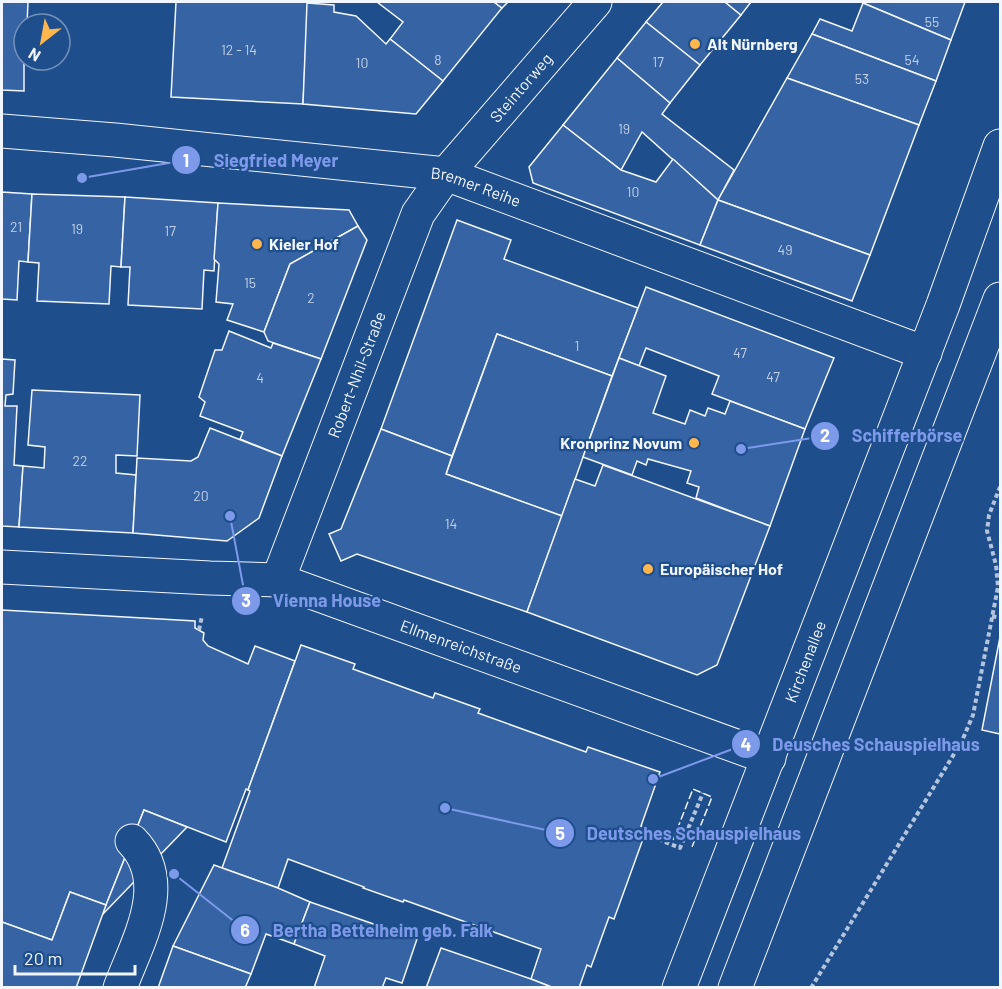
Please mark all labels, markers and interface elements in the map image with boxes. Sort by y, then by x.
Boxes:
north arrow [12,12,72,72]
house number: 55 [925,13,939,30]
place label: Alt Nürnberg [707,34,798,53]
marker: Alt Nürnberg [688,37,702,51]
house number: 12 - 14 [221,41,257,58]
text: N [25,44,43,66]
street label: Steintorweg [485,49,556,126]
house number: 8 [434,51,442,68]
house number: 54 [905,51,919,68]
house number: 17 [652,53,664,70]
house number: 10 [356,54,368,71]
house number: 53 [855,70,869,87]
house number: 19 [618,120,630,137]
callout: Siegfried Meyer [171,142,350,178]
text: 1 [183,149,189,171]
text: Siegfried Meyer [214,149,338,171]
street label: Bremer Reihe [430,162,524,210]
house number: 10 [627,183,639,200]
house number: 21 [10,218,22,235]
house number: 19 [71,220,83,237]
house number: 17 [164,222,176,239]
place label: Kieler Hof [269,234,339,253]
marker: Kieler Hof [250,237,264,251]
house number: 49 [777,241,793,258]
house number: 15 [244,274,256,291]
house number: 2 [307,289,315,306]
street label: Robert-Nhil-Straße [323,308,389,440]
house number: 1 [575,337,579,354]
house number: 47 [733,344,747,361]
house number: 47 [766,368,780,385]
house number: 4 [256,369,264,386]
callout: Schifferbörse [810,418,974,454]
text: 2 [820,424,830,446]
text: Schifferbörse [852,424,962,446]
place label: Kronprinz Novum [560,433,682,452]
marker: Kronprinz Novum [687,436,701,450]
house number: 22 [72,452,88,469]
house number: 20 [193,487,209,504]
house number: 14 [445,515,457,532]
place label: Europäischer Hof [660,559,783,578]
marker: Europäischer Hof [641,562,655,576]
callout: Vienna House [231,583,393,619]
text: 3 [241,589,251,611]
text: Vienna House [273,589,381,611]
street label: Ellmenreichstraße [398,615,524,677]
street label: Kirchenallee [780,618,829,705]
callout: Deusches Schauspielhaus [731,726,992,762]
text: 4 [741,733,752,755]
text: Deusches Schauspielhaus [772,733,980,755]
callout: Deutsches Schauspielhaus [545,815,813,851]
text: 5 [555,822,565,844]
text: Deutsches Schauspielhaus [587,822,801,844]
callout: Bertha Bettelheim geb. Falk [230,912,505,948]
text: 6 [240,919,250,941]
text: Bertha Bettelheim geb. Falk [273,919,494,941]
scale bar [15,938,135,976]
text: 20 m [24,947,62,969]

